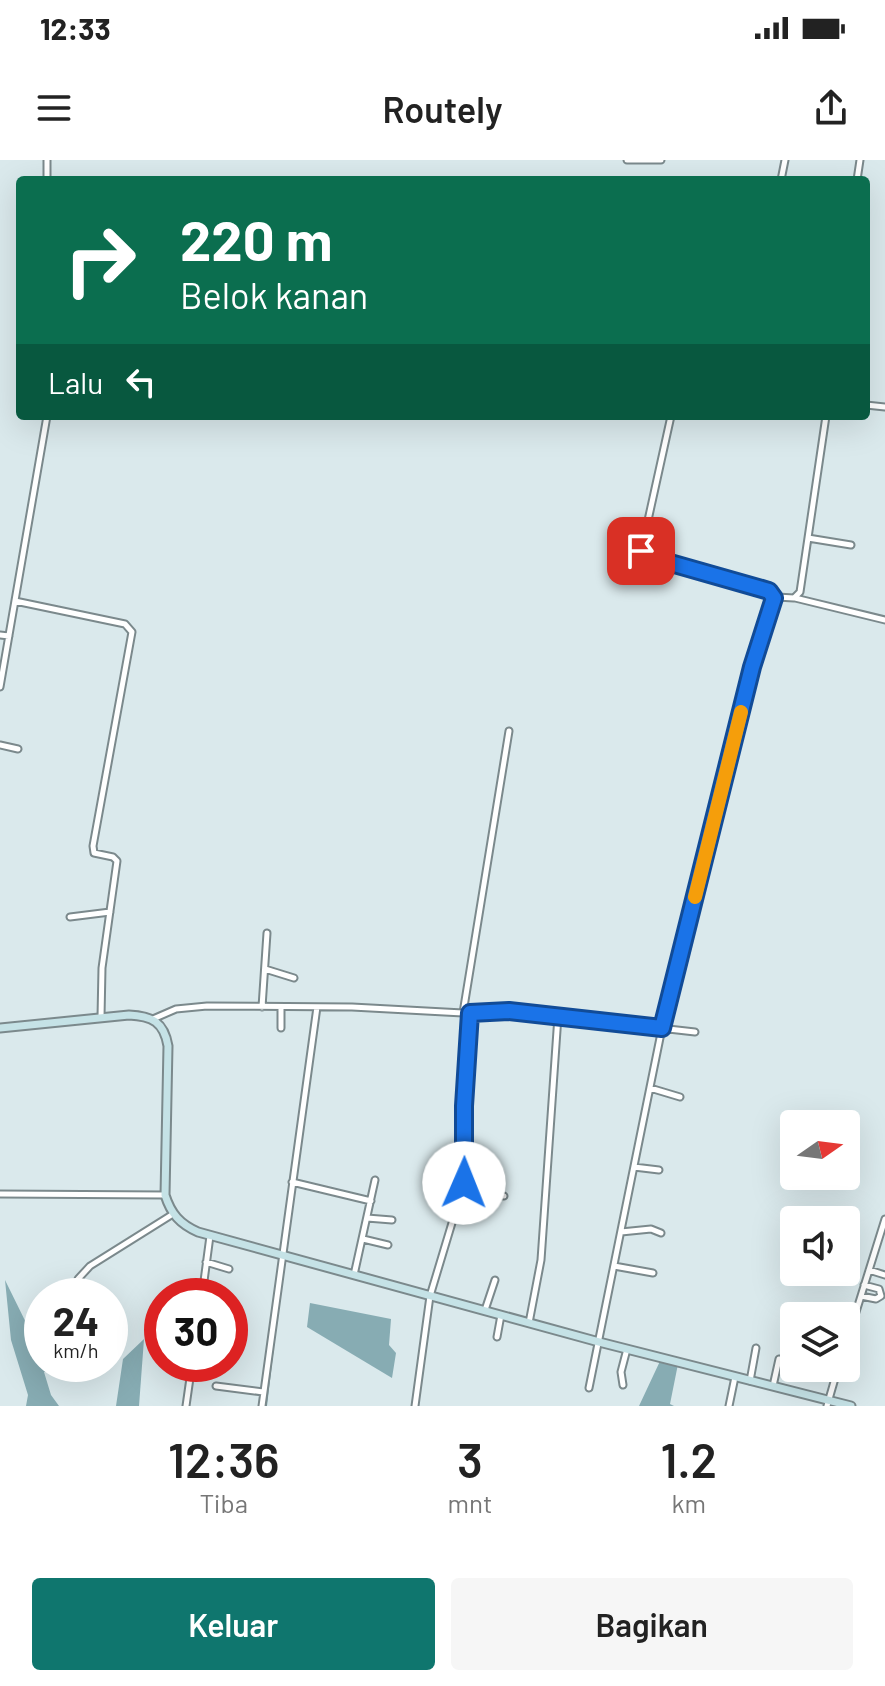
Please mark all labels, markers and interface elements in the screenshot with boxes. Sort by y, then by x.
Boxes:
text: 12:33 [40,10,111,46]
icon: menu [32,86,76,130]
icon: share [809,86,853,130]
text: Routely [382,87,503,130]
text: 220 m [180,205,333,272]
icon: right [48,208,152,312]
text: Belok kanan [180,273,368,316]
icon: left [119,360,163,404]
text: Lalu [48,364,103,400]
pin [607,517,675,585]
icon: arrive [619,529,663,573]
north arrow [780,1110,860,1190]
map controls [780,1110,860,1382]
position arrow [422,1141,506,1225]
button: sound [780,1206,860,1286]
speed limit sign: 30 [144,1278,248,1382]
text: 24 [53,1296,99,1344]
button: layers [780,1302,860,1382]
text: km/h [53,1338,99,1362]
text: 12:36 [168,1430,279,1488]
text: 3 [457,1430,483,1488]
text: 1.2 [660,1430,717,1488]
text: Tiba [199,1487,248,1518]
text: mnt [447,1487,492,1518]
text: km [671,1487,706,1518]
button: Keluar [32,1578,435,1670]
button: Bagikan [451,1578,853,1670]

